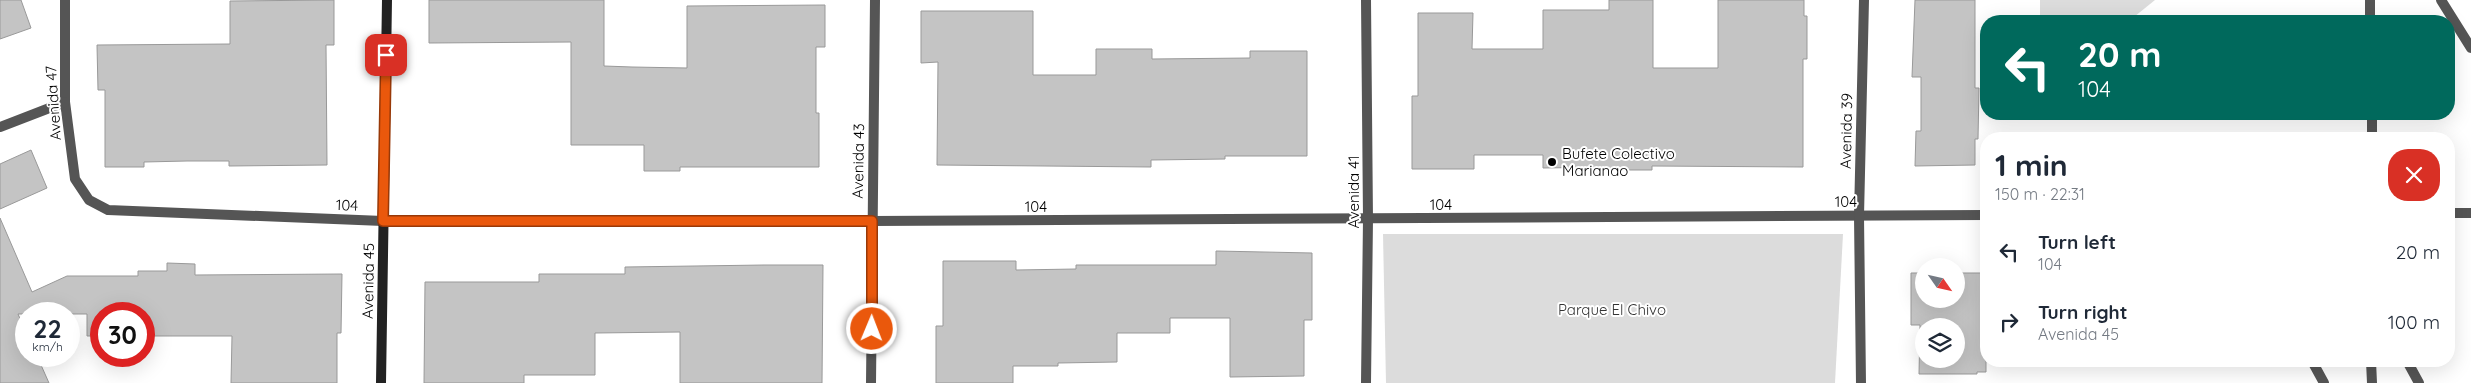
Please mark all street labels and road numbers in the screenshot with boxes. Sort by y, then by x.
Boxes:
street label: Avenida 47 [41,65,65,141]
street label: Avenida 39 [1836,93,1856,169]
street label: Avenida 43 [848,123,868,199]
street label: Avenida 41 [1344,155,1363,229]
street label: 104 [1835,192,1857,211]
street label: 104 [335,195,359,215]
street label: 104 [1430,195,1452,214]
street label: 104 [1025,197,1047,216]
street label: Avenida 45 [358,243,378,319]

